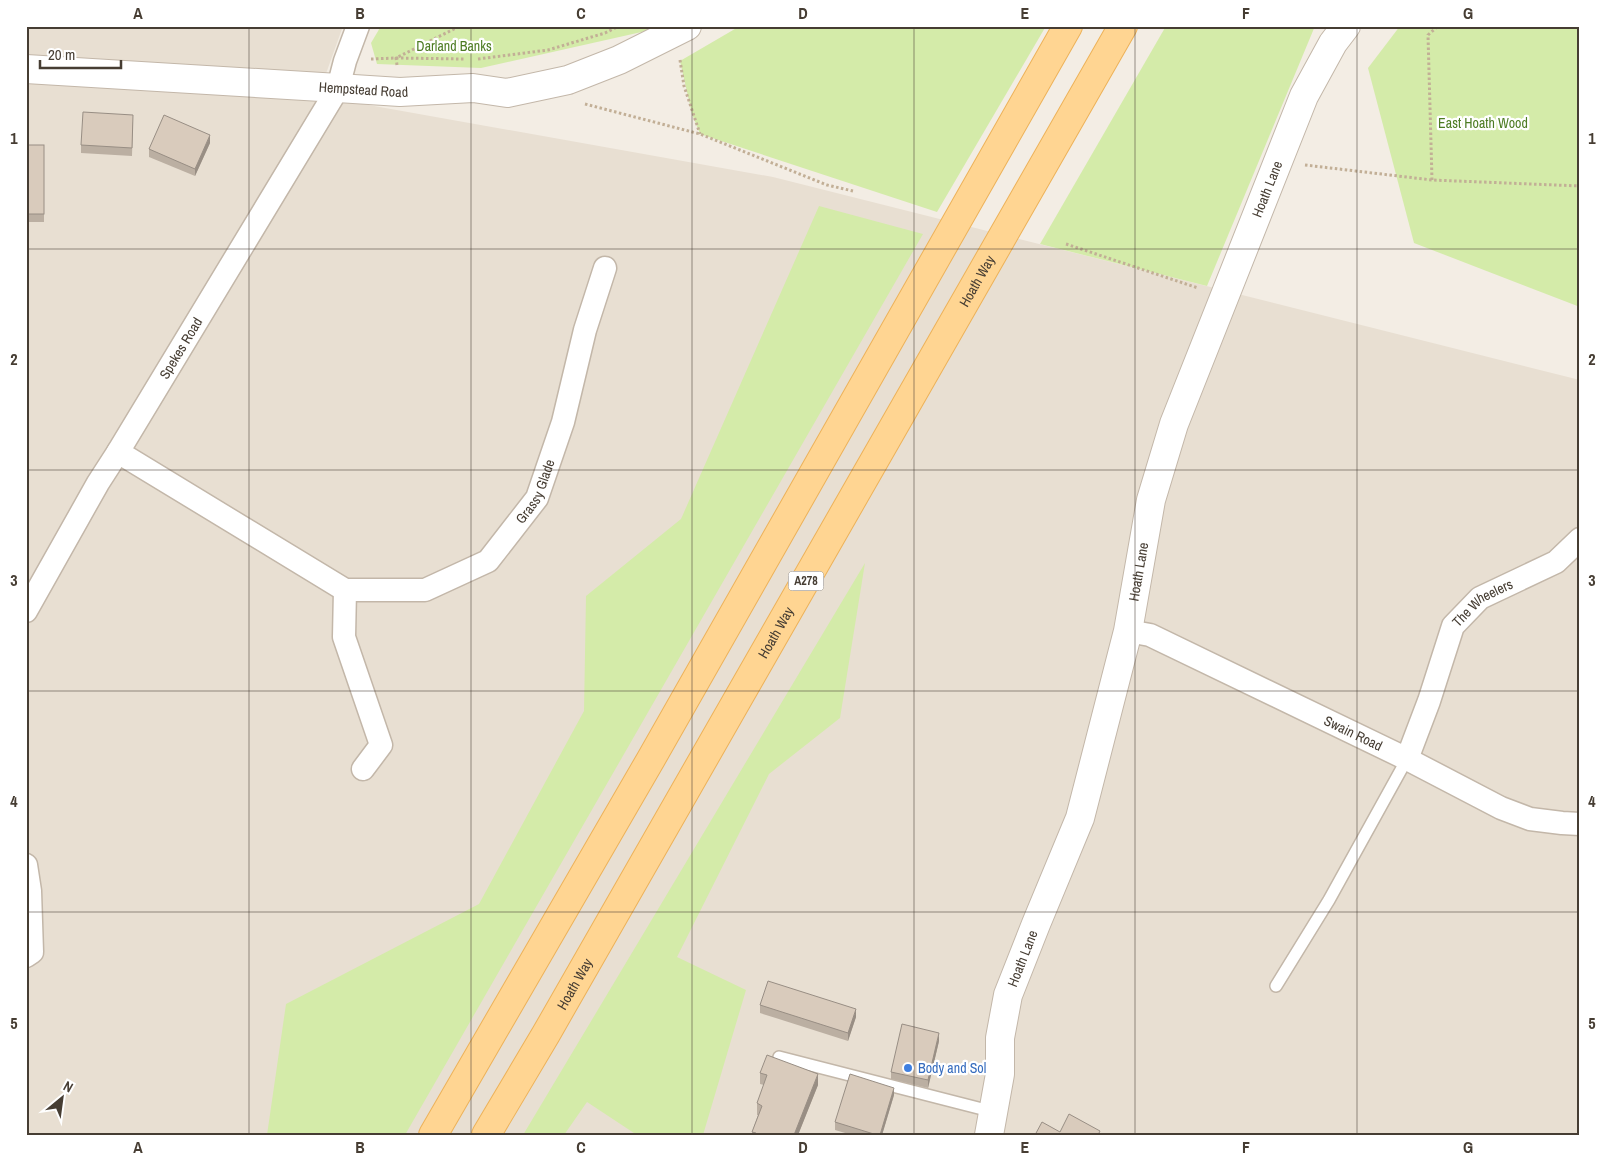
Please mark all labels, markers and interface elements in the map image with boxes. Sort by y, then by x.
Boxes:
text: A [133,2,143,24]
text: B [355,2,365,24]
text: C [576,2,586,24]
text: D [798,2,808,24]
text: E [1021,2,1030,24]
text: F [1242,2,1250,24]
text: G [1463,2,1473,24]
park label: Darland Banks [416,37,492,55]
scale bar [40,38,121,70]
text: 20 m [48,44,75,65]
street label: Hempstead Road [318,78,408,101]
park label: East Hoath Wood [1438,114,1528,132]
text: 1 [10,127,18,149]
text: 1 [1588,127,1596,149]
street label: Hoath Lane [1248,158,1286,220]
street label: Hoath Way [955,252,999,310]
street label: Spekes Road [155,314,206,382]
text: 2 [10,348,18,370]
text: 2 [1588,348,1596,370]
street label: Grassy Glade [512,457,559,527]
street label: Hoath Lane [1124,541,1152,603]
text: 3 [10,569,18,591]
text: 3 [1588,569,1596,591]
road number: A278 [788,572,824,590]
street label: The Wheelers [1448,575,1516,630]
street label: Hoath Way [754,603,798,662]
street label: Swain Road [1321,711,1385,755]
text: 4 [10,790,18,812]
text: 4 [1588,790,1596,812]
street label: Hoath Lane [1003,928,1042,989]
street label: Hoath Way [553,955,597,1013]
text: 5 [10,1012,18,1034]
text: 5 [1588,1012,1596,1034]
place label: Body and Sol [918,1059,986,1077]
marker: Body and Sol [902,1062,914,1074]
north arrow [38,1074,88,1124]
text: N [60,1077,76,1097]
text: A [133,1136,143,1158]
text: B [355,1136,365,1158]
text: C [576,1136,586,1158]
text: D [798,1136,808,1158]
text: E [1021,1136,1030,1158]
text: F [1242,1136,1250,1158]
text: G [1463,1136,1473,1158]

